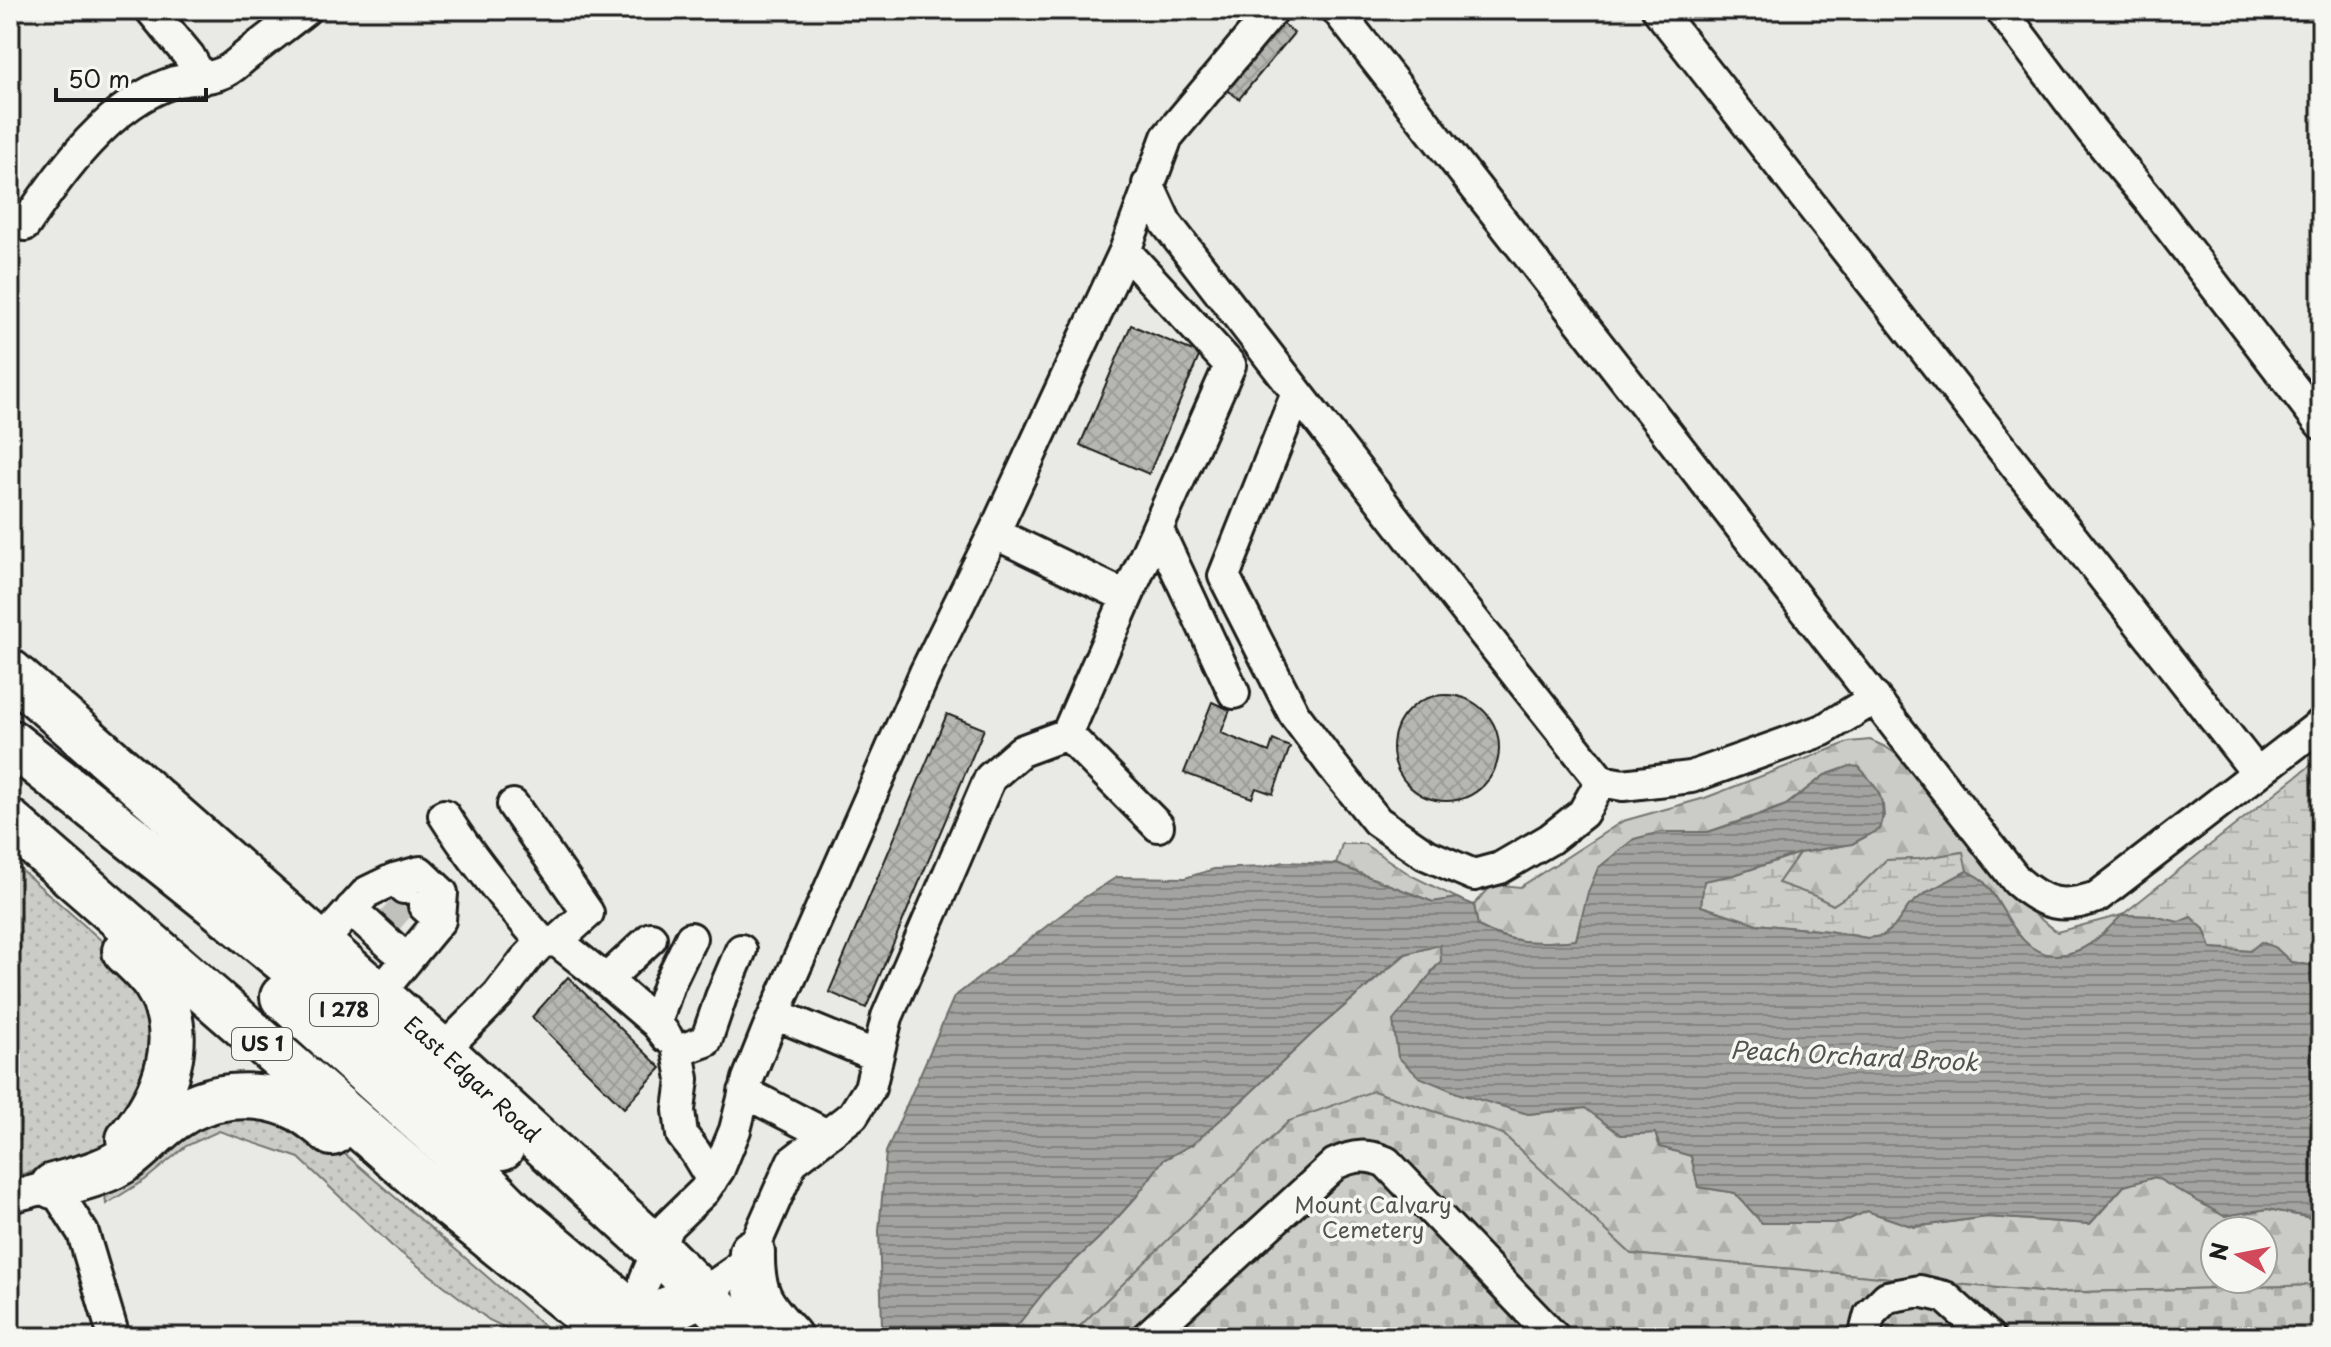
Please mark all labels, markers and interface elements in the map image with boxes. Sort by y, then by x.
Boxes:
scale bar [56,52,206,102]
text: 50 m [68,60,130,96]
road number: I 278 [310,994,378,1026]
street label: East Edgar Road [398,1007,549,1149]
road number: US 1 [232,1028,292,1060]
water label: Peach Orchard Brook [1730,1031,1980,1080]
park label: Mount Calvary Cemetery [1294,1187,1452,1245]
north arrow [2199,1215,2279,1295]
text: N [2200,1240,2236,1263]

